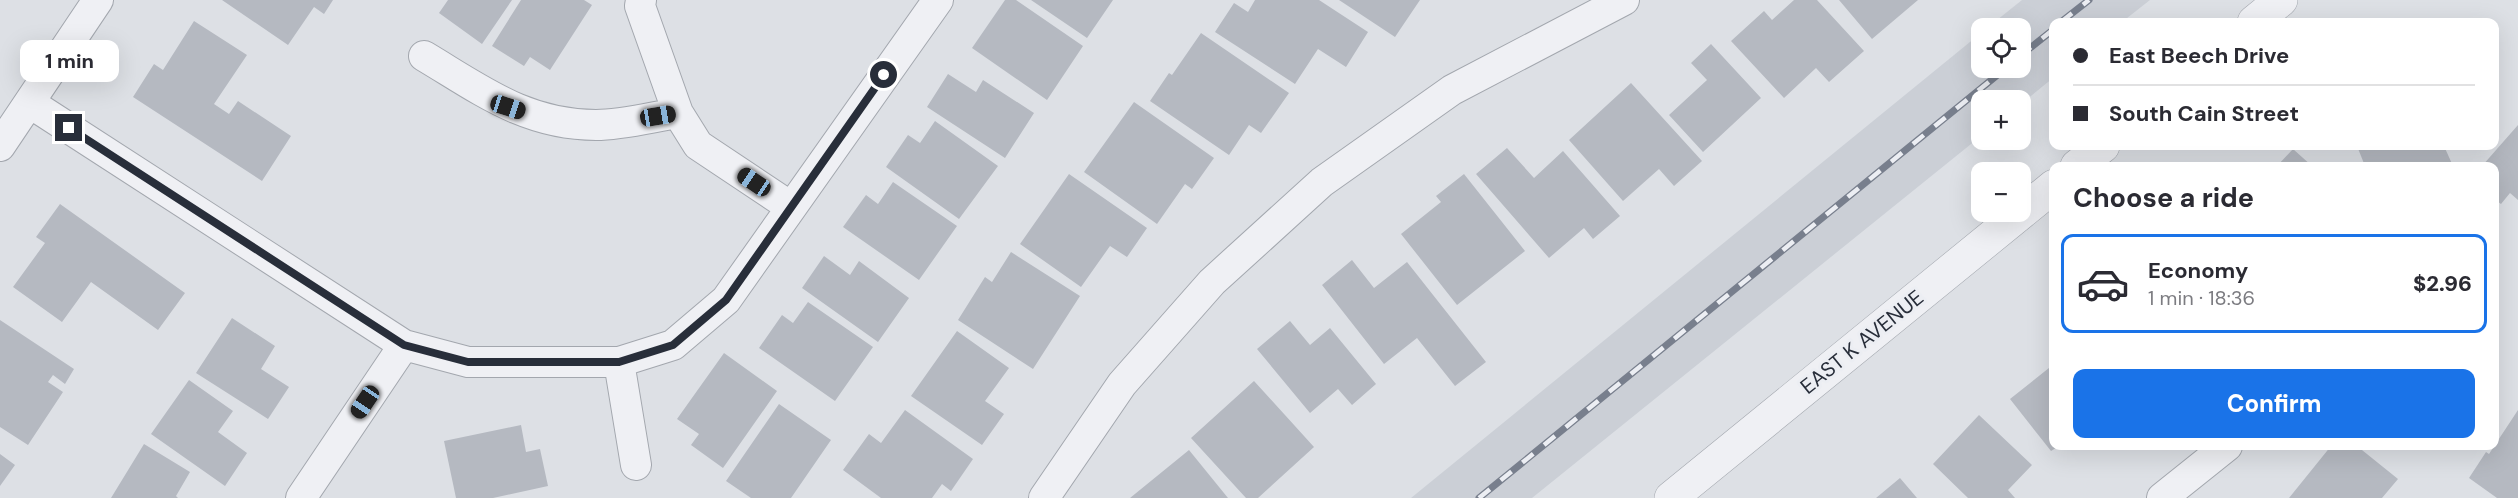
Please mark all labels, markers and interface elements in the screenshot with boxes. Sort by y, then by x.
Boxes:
map controls [1971,18,2031,222]
button: locate [1971,18,2031,78]
callout: 1 min [20,41,118,83]
text: East Beech Drive [2109,41,2289,70]
text: 1 min [45,48,94,74]
route start [870,61,897,88]
button: + [1971,90,2031,150]
car [488,93,528,121]
text: South Cain Street [2109,99,2299,128]
car [639,104,677,128]
route end [55,114,82,141]
button: − [1971,162,2031,222]
car [734,164,774,200]
text: Choose a ride [2073,180,2254,215]
text: Economy [2148,256,2248,285]
icon: car [2076,257,2130,311]
text: $2.96 [2413,269,2472,298]
street label: EAST K AVENUE [1795,284,1929,400]
text: 1 min · 18:36 [2148,285,2255,311]
button: Confirm [2073,369,2475,438]
car [347,382,383,422]

